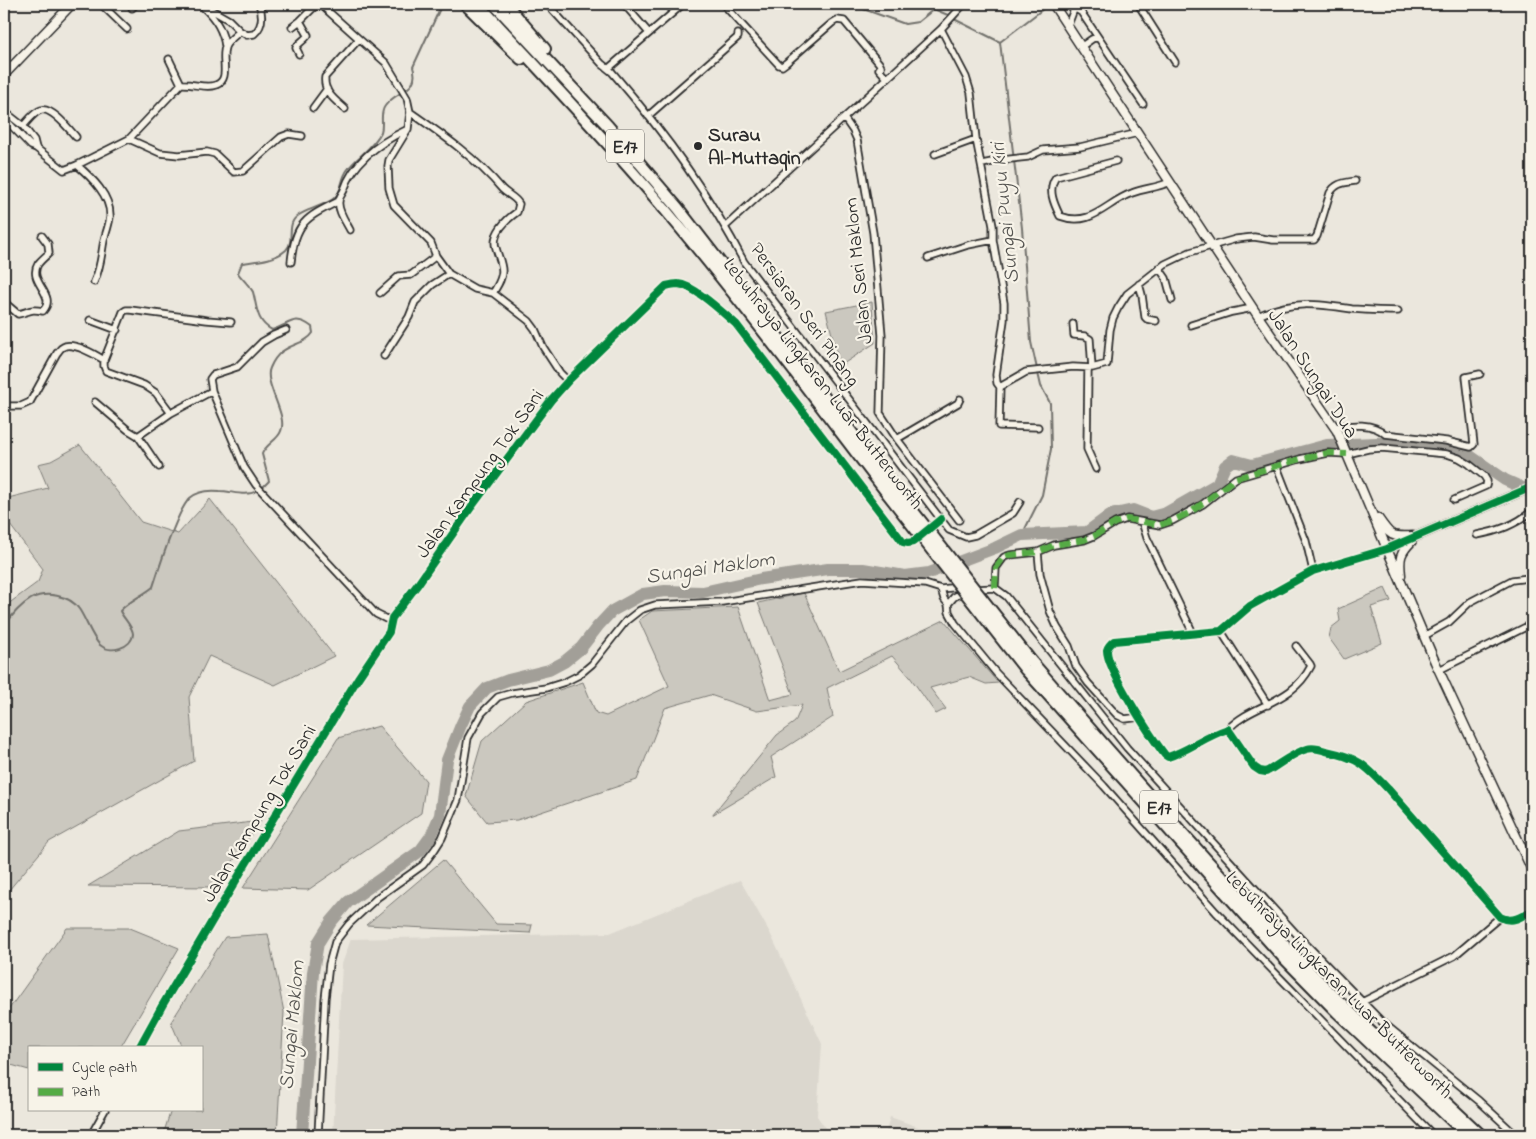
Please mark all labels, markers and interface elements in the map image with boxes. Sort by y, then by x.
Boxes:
place label: Surau Al-Muttaqin [708,122,801,174]
road number: E17 [606,130,644,162]
water label: Sungai Puyu Kiri [983,139,1029,285]
marker: Surau Al-Muttaqin [692,140,704,152]
street label: Jalan Seri Maklom [837,196,882,345]
street label: Persiaran Seri Pinang [741,237,866,394]
street label: Lebuhraya Lingkaran Luar Butterworth [714,253,930,517]
street label: Jalan Sungai Dua [1258,304,1365,445]
street label: Jalan Kampung Tok Sani [410,384,553,566]
water label: Sungai Maklom [644,545,777,594]
street label: Jalan Kampung Tok Sani [195,720,326,909]
road number: E17 [1140,790,1178,824]
street label: Lebuhraya Lingkaran Luar Butterworth [1217,865,1459,1107]
water label: Sungai Maklom [272,959,315,1091]
legend [28,1046,202,1112]
text: Cycle path [72,1057,137,1080]
text: Path [72,1081,100,1103]

